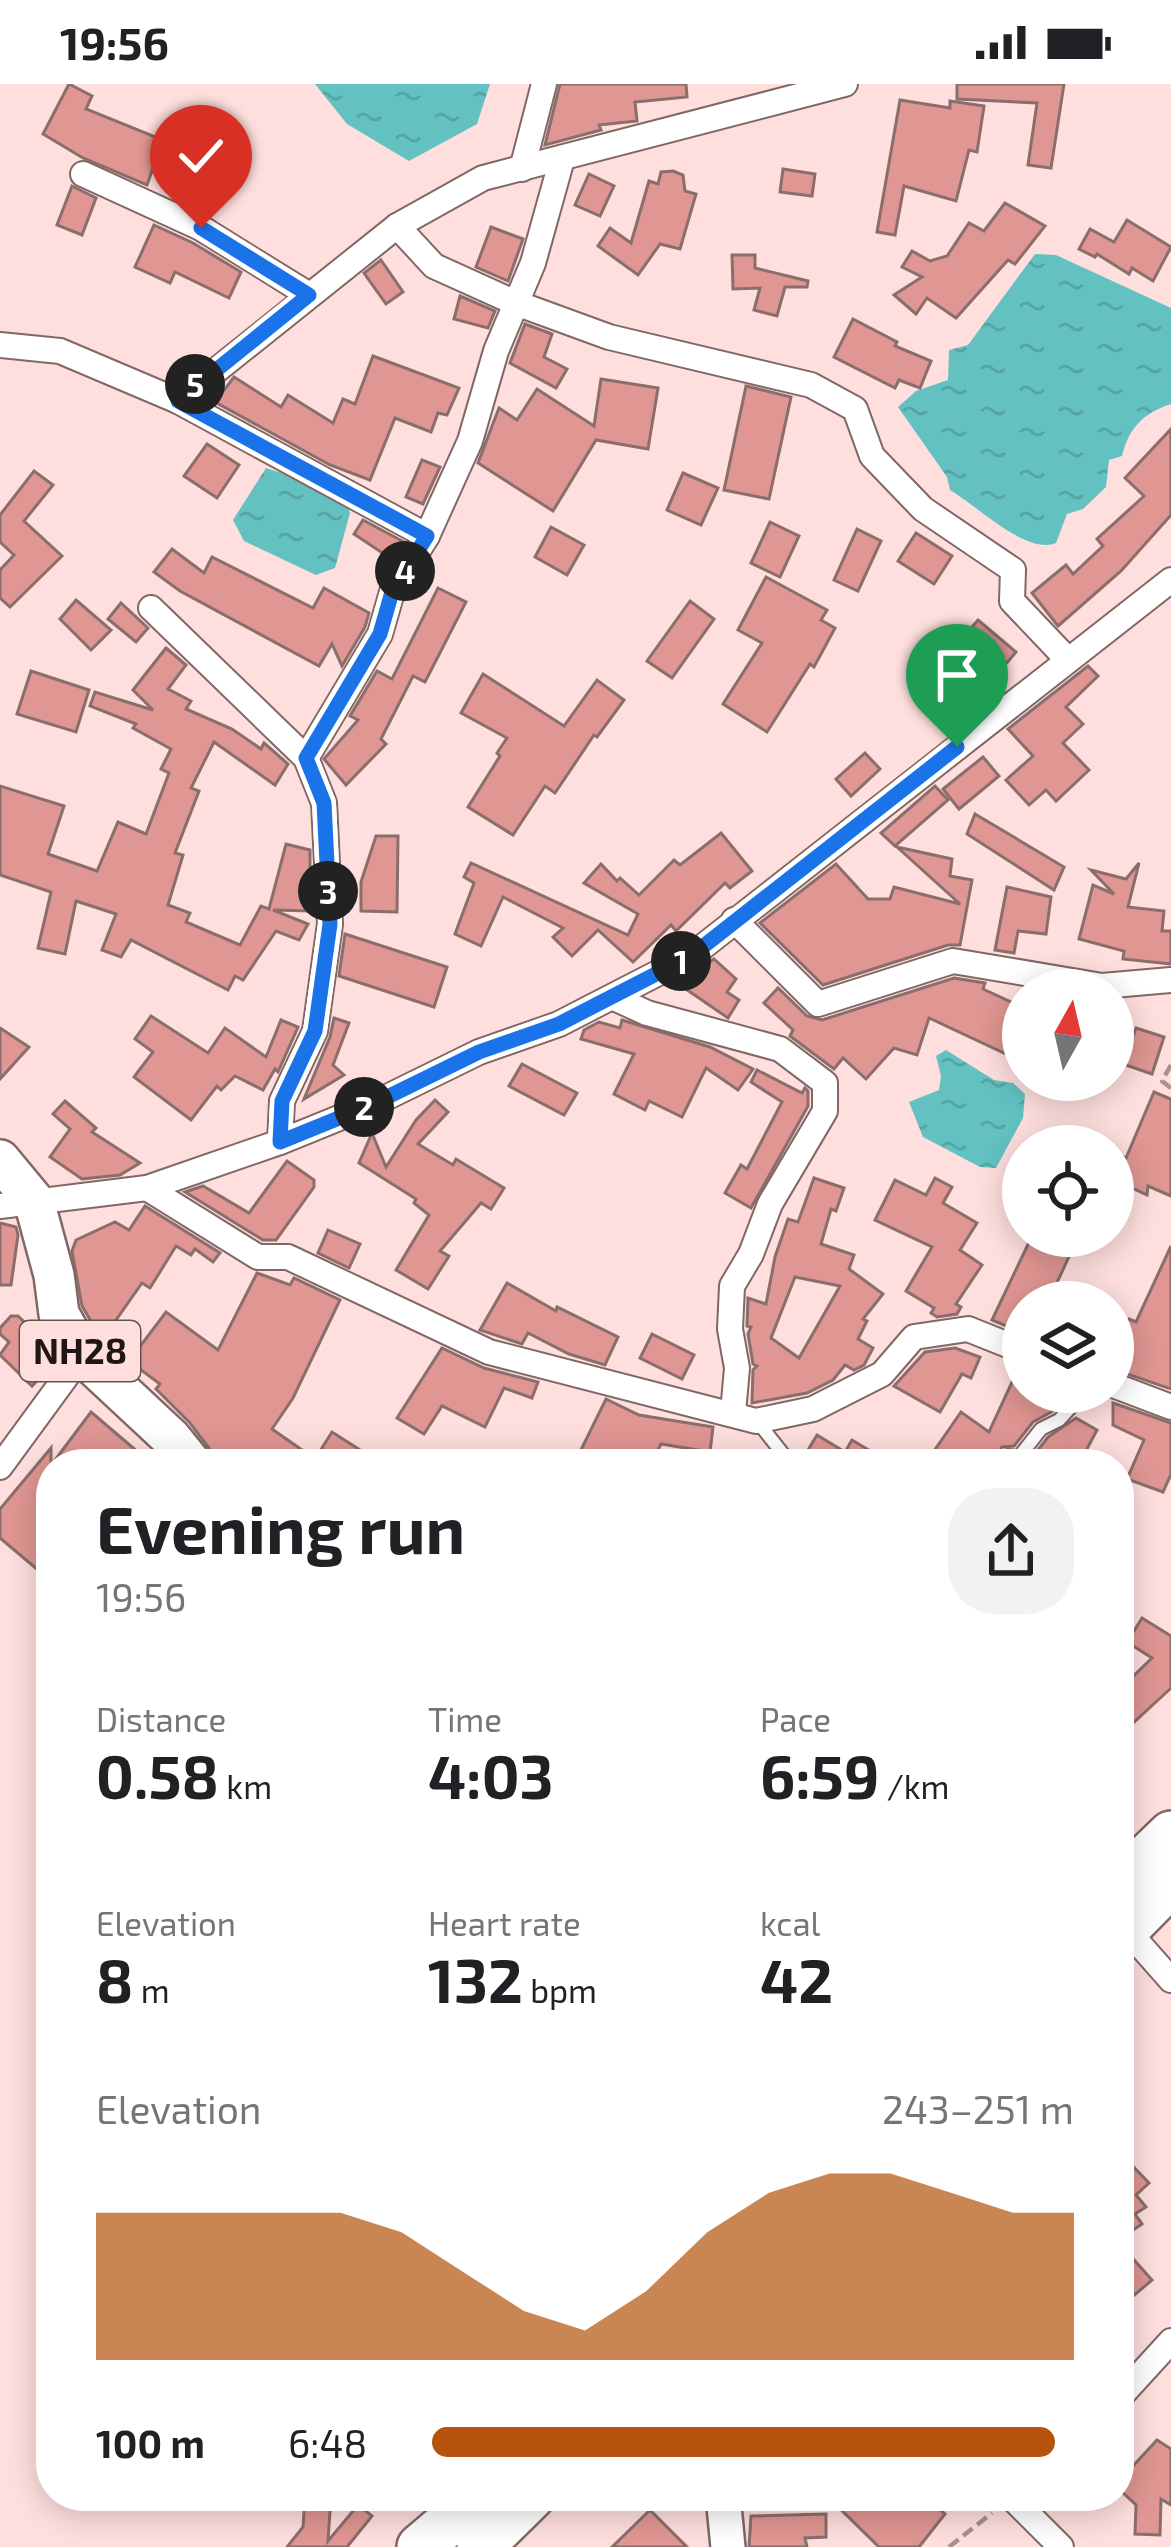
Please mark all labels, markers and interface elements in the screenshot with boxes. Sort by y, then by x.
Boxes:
text: 19:56 [60,15,169,69]
pin [150,105,252,228]
icon: check [168,123,234,189]
pin: 5 [165,354,225,414]
text: 5 [186,364,204,404]
pin: 4 [375,541,435,601]
text: 4 [394,551,416,591]
pin [906,624,1008,747]
icon: arrive [924,642,990,708]
pin: 3 [298,861,358,921]
text: 3 [319,871,337,911]
pin: 1 [651,931,711,991]
text: 1 [674,941,688,981]
north arrow [1002,969,1134,1101]
map controls [1002,969,1134,1413]
pin: 2 [334,1077,394,1137]
text: 2 [354,1087,374,1127]
button: locate [1002,1125,1134,1257]
button: layers [1002,1281,1134,1413]
road number: NH28 [20,1321,140,1381]
text: Evening run [96,1488,465,1567]
button: share [948,1488,1074,1614]
text: 19:56 [96,1573,186,1620]
text: Distance [96,1699,226,1739]
text: Time [428,1699,502,1739]
text: Pace [760,1699,831,1739]
text: 0.58 [96,1739,219,1811]
text: 4:03 [428,1739,554,1811]
text: 6:59 [760,1739,879,1811]
text: km [219,1766,272,1806]
text: /km [879,1766,949,1806]
text: Elevation [96,1903,236,1943]
text: Heart rate [428,1903,581,1943]
text: kcal [760,1903,820,1943]
text: 8 [96,1943,133,2015]
text: 132 [428,1943,523,2015]
text: 42 [760,1943,833,2015]
text: m [133,1970,170,2010]
text: bpm [523,1970,597,2010]
text: Elevation [96,2085,261,2132]
text: 243–251 m [882,2085,1074,2132]
text: 100 m [96,2419,205,2466]
text: 6:48 [288,2419,367,2466]

